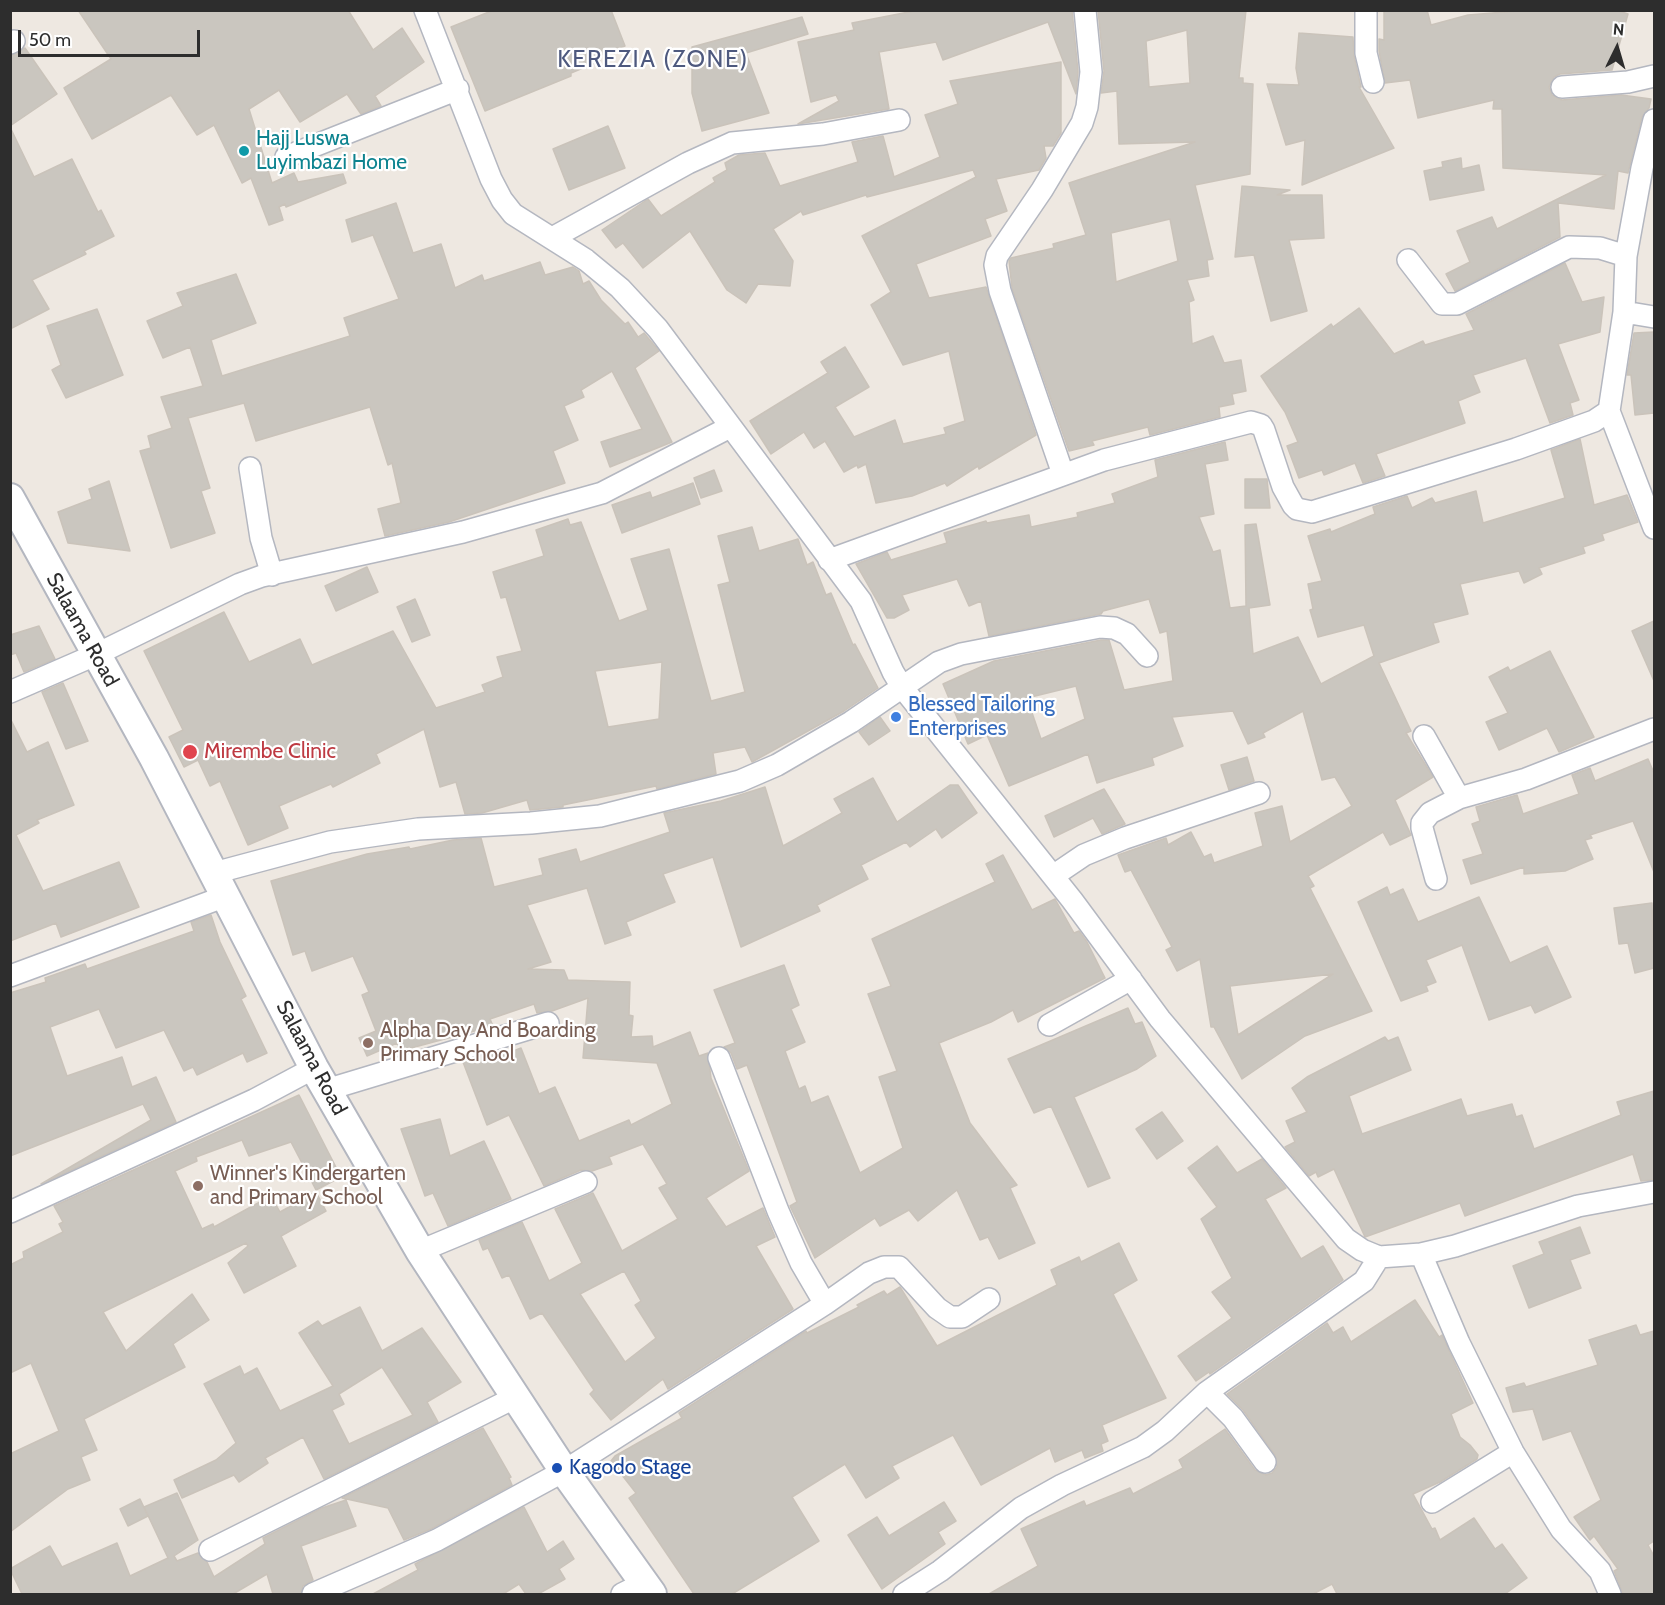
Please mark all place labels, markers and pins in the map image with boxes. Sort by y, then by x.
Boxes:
place label: Hajj Luswa Luyimbazi Home [256,126,407,176]
marker: Hajj Luswa Luyimbazi Home [237,144,251,158]
place label: Blessed Tailoring Enterprises [908,692,1055,742]
marker: Blessed Tailoring Enterprises [889,710,903,724]
place label: Mirembe Clinic [204,739,336,765]
marker: Mirembe Clinic [181,743,199,761]
place label: Alpha Day And Boarding Primary School [380,1018,596,1068]
marker: Alpha Day And Boarding Primary School [361,1036,375,1050]
place label: Winner's Kindergarten and Primary School [210,1161,406,1211]
marker: Winner's Kindergarten and Primary School [191,1179,205,1193]
place label: Kagodo Stage [569,1455,691,1481]
marker: Kagodo Stage [550,1461,564,1475]

